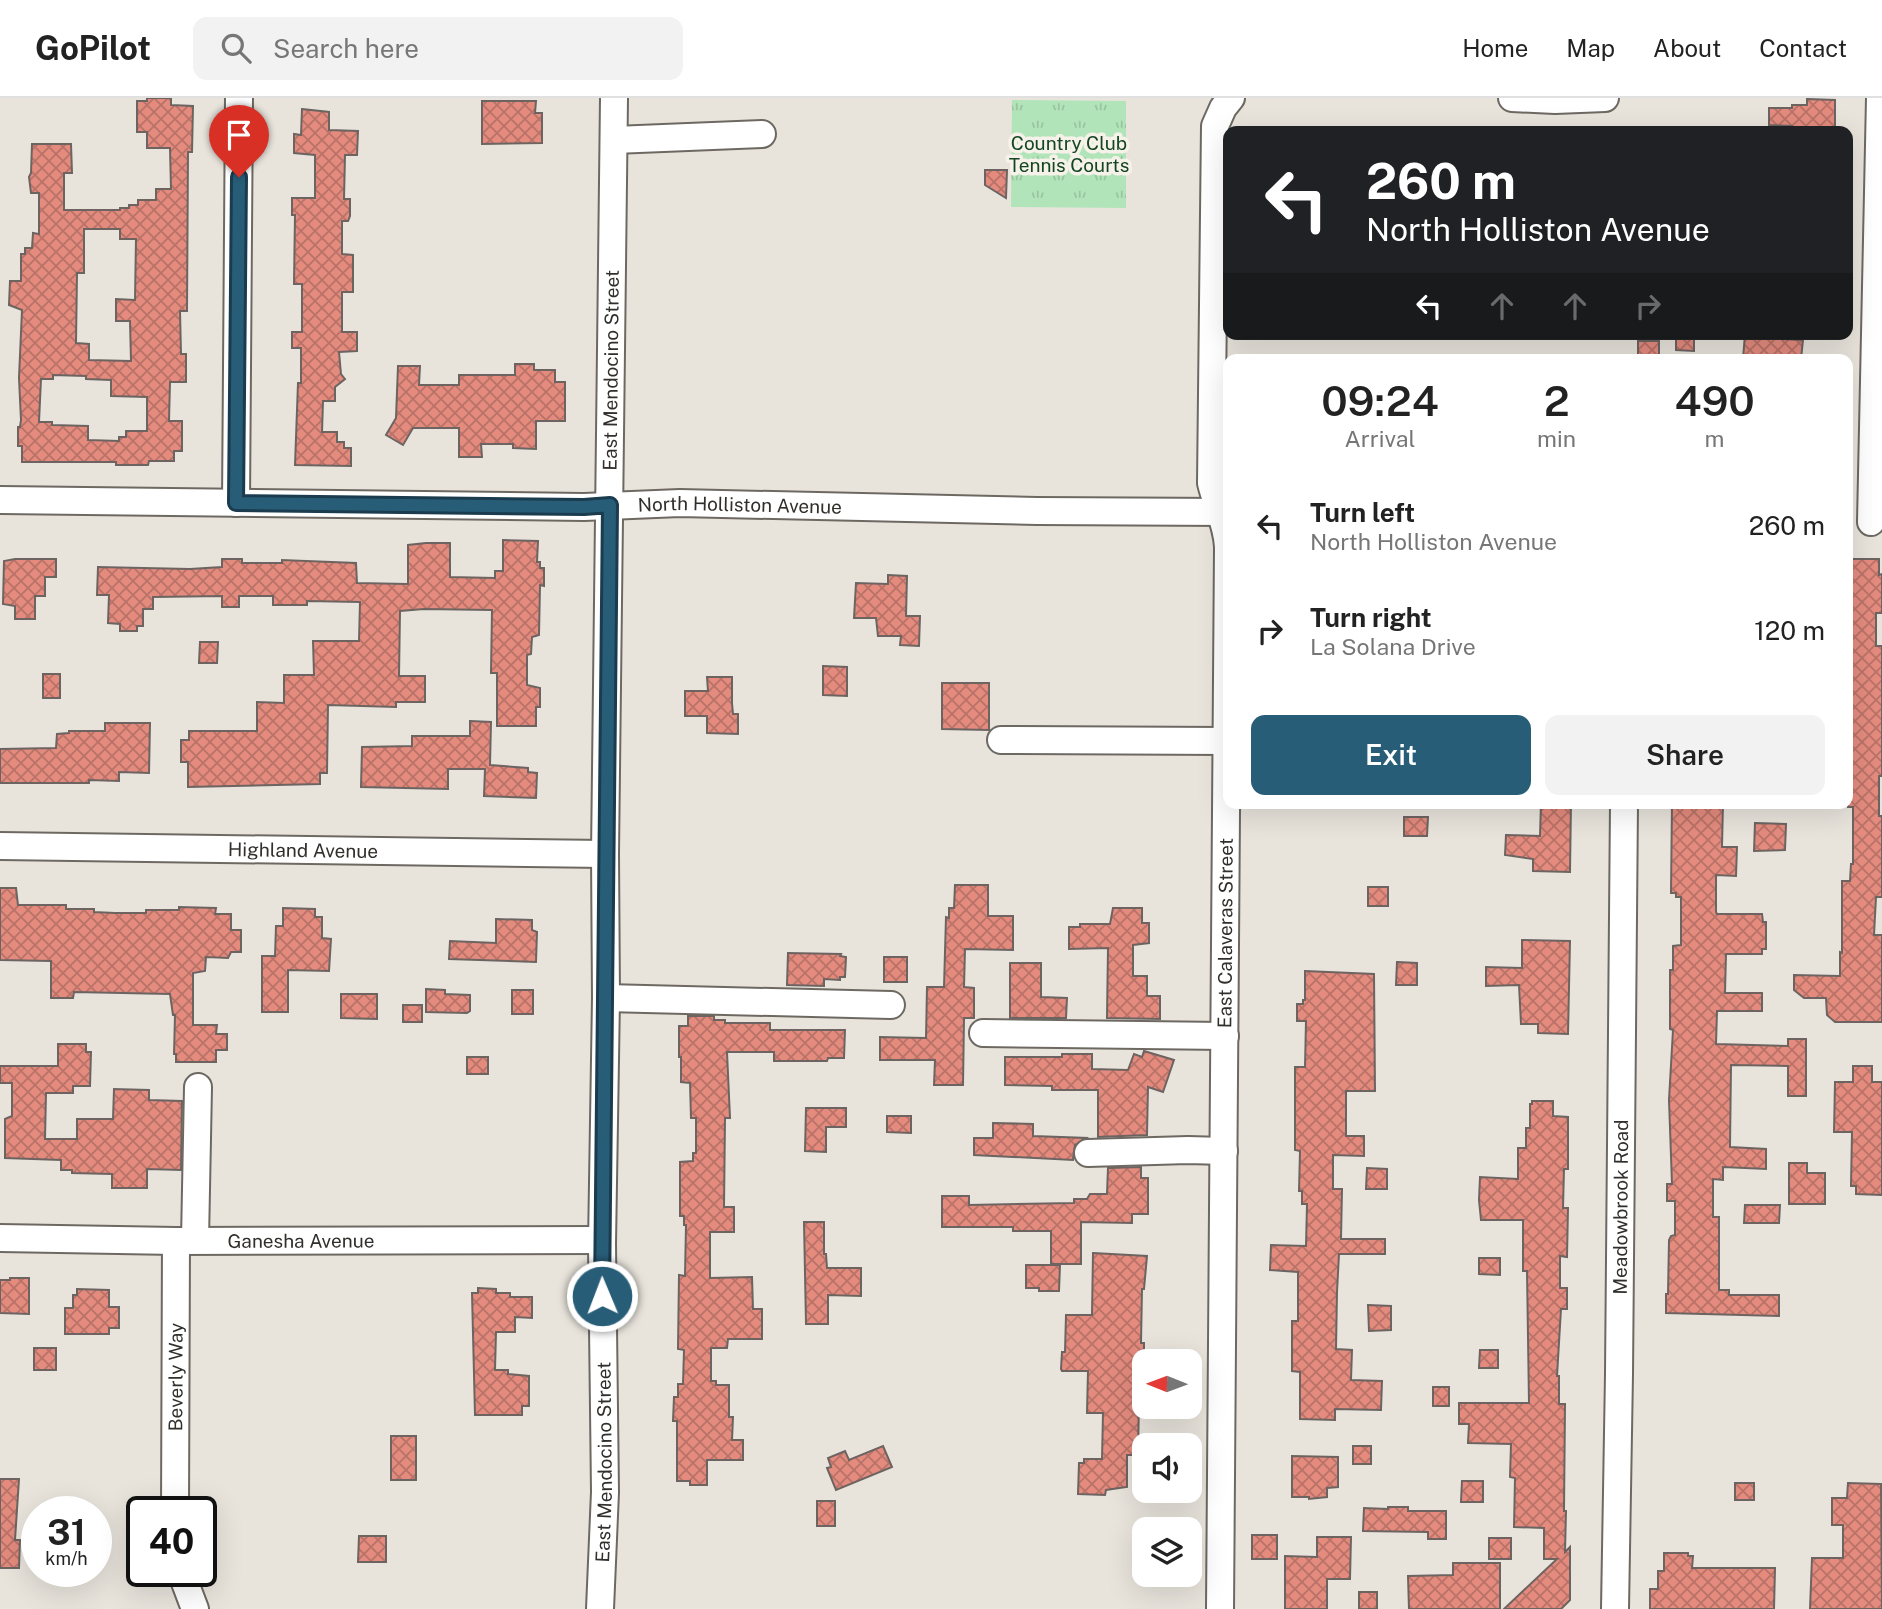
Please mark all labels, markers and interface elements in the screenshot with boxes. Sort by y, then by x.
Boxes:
search box [193,17,683,80]
text: GoPilot [35,29,151,67]
icon: search [217,29,255,67]
text: Search here [273,33,419,64]
text: Home [1462,34,1528,62]
text: Map [1566,34,1615,62]
text: About [1653,34,1721,62]
text: Contact [1759,34,1847,62]
pin [209,105,269,177]
icon: arrive [220,116,258,154]
park label: Country Club Tennis Courts [1009,132,1129,176]
text: 260 m [1366,152,1516,210]
icon: left [1251,154,1342,245]
text: North Holliston Avenue [1366,211,1710,248]
street label: East Mendocino Street [599,270,623,471]
icon: left [1410,287,1448,325]
icon: ahead [1483,287,1521,325]
icon: ahead [1556,287,1594,325]
icon: right [1629,287,1667,325]
text: 09:24 [1321,376,1439,425]
text: 2 [1544,376,1570,425]
text: 490 [1674,376,1755,425]
text: Arrival [1345,425,1416,452]
text: min [1537,425,1576,452]
text: m [1705,425,1724,452]
street label: North Holliston Avenue [637,492,842,518]
text: Turn left [1310,497,1415,528]
icon: left [1251,507,1289,545]
text: 260 m [1749,510,1825,541]
text: North Holliston Avenue [1310,528,1557,555]
text: Turn right [1310,602,1432,633]
icon: right [1251,612,1289,650]
text: 120 m [1754,615,1825,646]
text: La Solana Drive [1310,633,1476,660]
button: Exit [1251,715,1531,795]
button: Share [1545,715,1825,795]
street label: Highland Avenue [228,838,378,862]
street label: East Calaveras Street [1213,838,1237,1028]
street label: Meadowbrook Road [1609,1119,1632,1295]
street label: Ganesha Avenue [227,1230,375,1252]
position arrow [565,1259,639,1333]
street label: Beverly Way [164,1323,187,1431]
north arrow [1132,1349,1202,1419]
map controls [1132,1349,1202,1587]
street label: East Mendocino Street [591,1362,616,1563]
button: sound [1132,1433,1202,1503]
speed limit sign: 40 [126,1496,217,1587]
text: 31 [47,1512,86,1553]
button: layers [1132,1517,1202,1587]
text: km/h [45,1548,88,1569]

